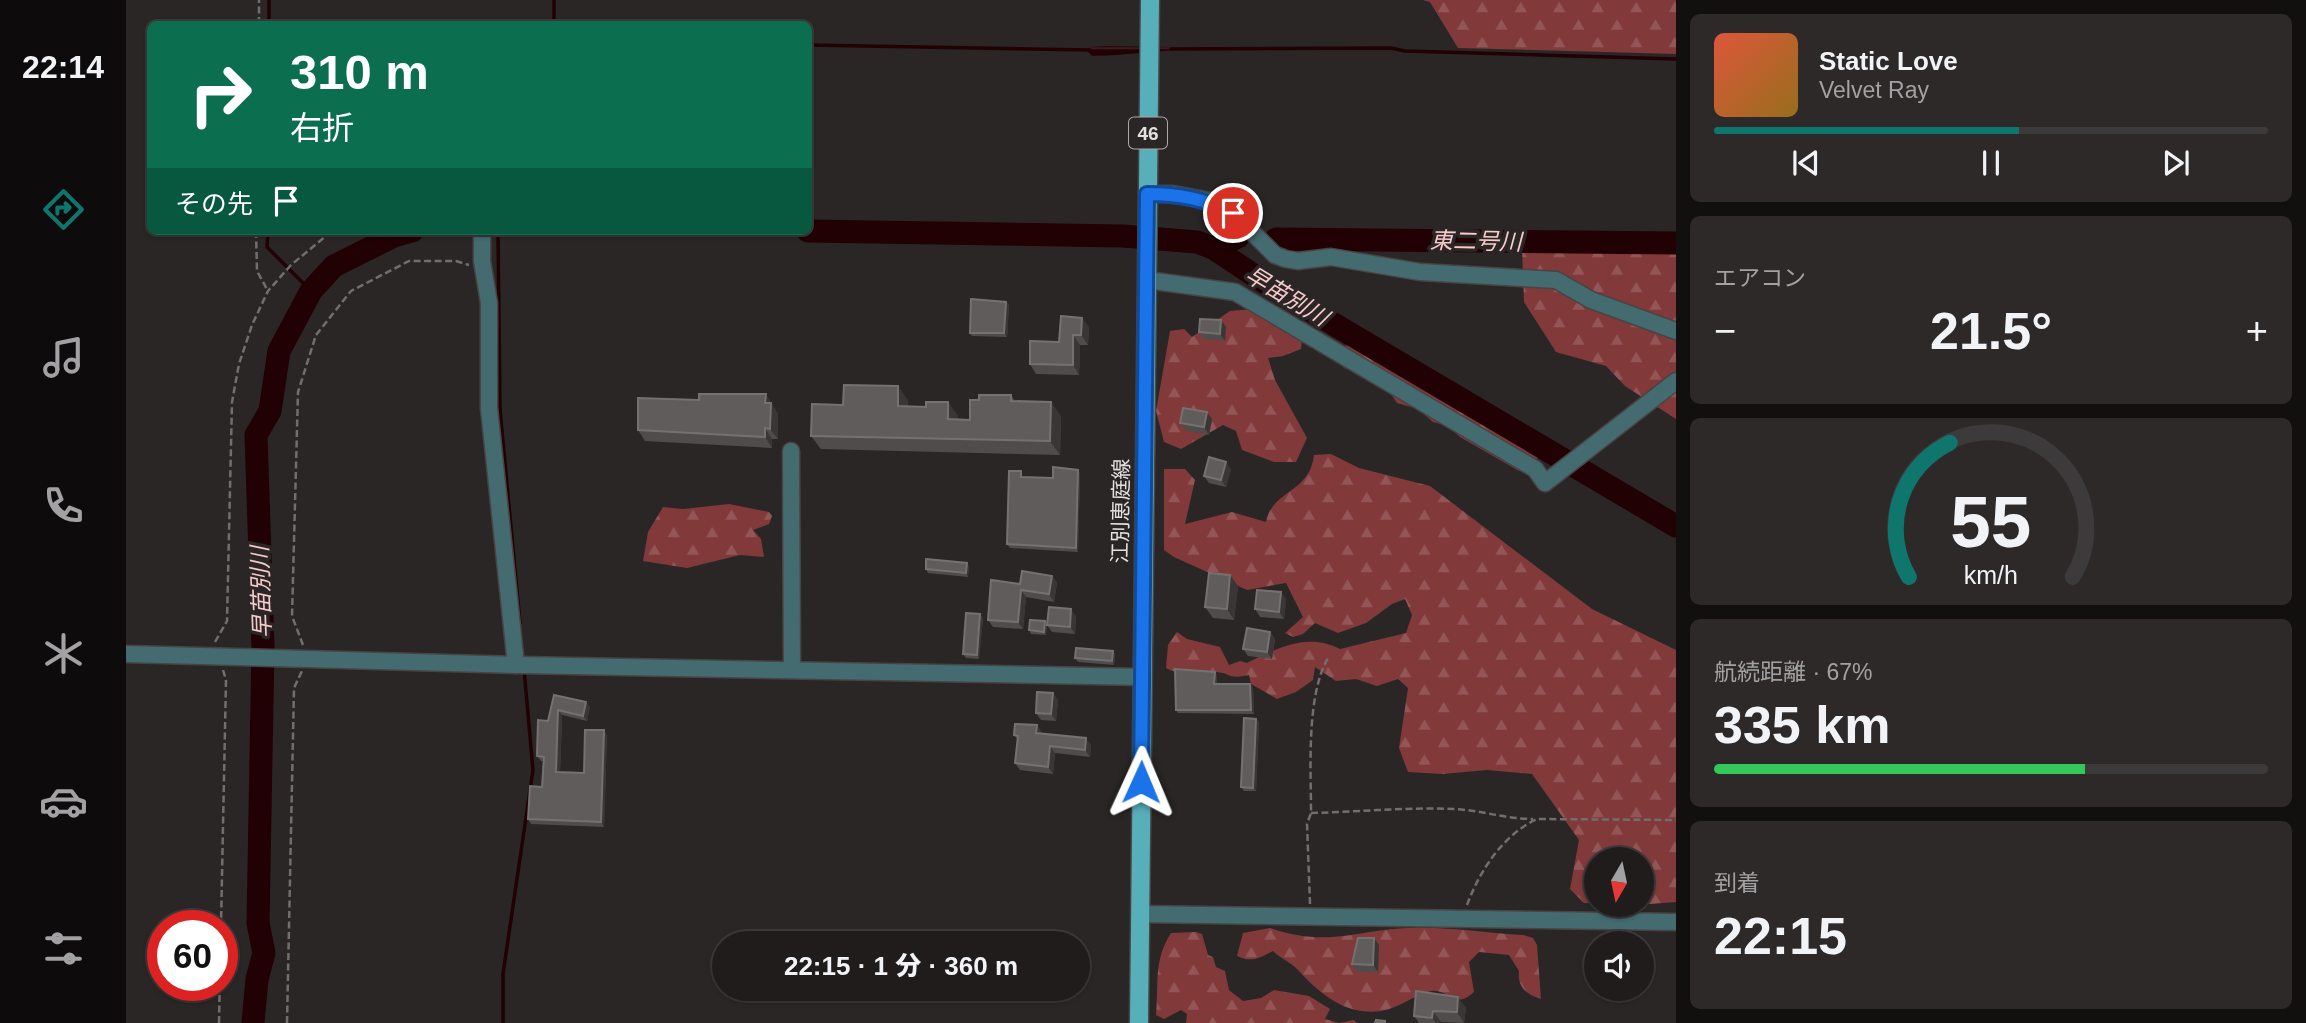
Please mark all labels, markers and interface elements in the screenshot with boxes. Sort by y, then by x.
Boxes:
text: 310 m [290,45,429,99]
text: Static Love [1819,46,1958,76]
text: 22:14 [22,49,104,85]
icon: right [175,49,266,140]
text: Velvet Ray [1819,77,1929,103]
text: 右折 [290,110,354,146]
road number: 46 [1129,118,1167,148]
icon: previous [1787,144,1825,182]
icon: pause [1972,144,2010,182]
icon: next [2157,144,2195,182]
icon: arrive [267,182,305,220]
pin [1203,183,1263,243]
icon: directions [39,185,88,234]
text: その先 [175,189,253,219]
icon: arrive [1214,194,1252,232]
water label: 東二号川 [1430,227,1525,255]
water label: 早苗別川 [1241,261,1336,332]
text: エアコン [1714,265,1806,291]
text: 21.5° [1930,302,2052,360]
text: − [1714,310,1736,352]
text: + [2246,310,2268,352]
icon: music [39,333,88,382]
street label: 江別恵庭線 [1108,458,1133,564]
icon: phone [39,481,88,530]
text: 55 [1951,482,2031,563]
water label: 早苗別川 [246,543,276,638]
text: km/h [1964,561,2018,589]
icon: climate [39,629,88,678]
text: 航続距離 · 67% [1714,659,1872,685]
text: 335 km [1714,696,1890,754]
position arrow [1104,745,1178,819]
icon: car [39,777,88,826]
north arrow [1584,847,1654,917]
map controls [1584,847,1654,1001]
text: 到着 [1714,870,1760,896]
text: 22:15 [1714,907,1847,965]
speed limit sign: 60 [147,910,238,1001]
icon: filters [39,924,88,973]
button: sound [1584,931,1654,1001]
text: 22:15 · 1 分 · 360 m [784,951,1018,981]

